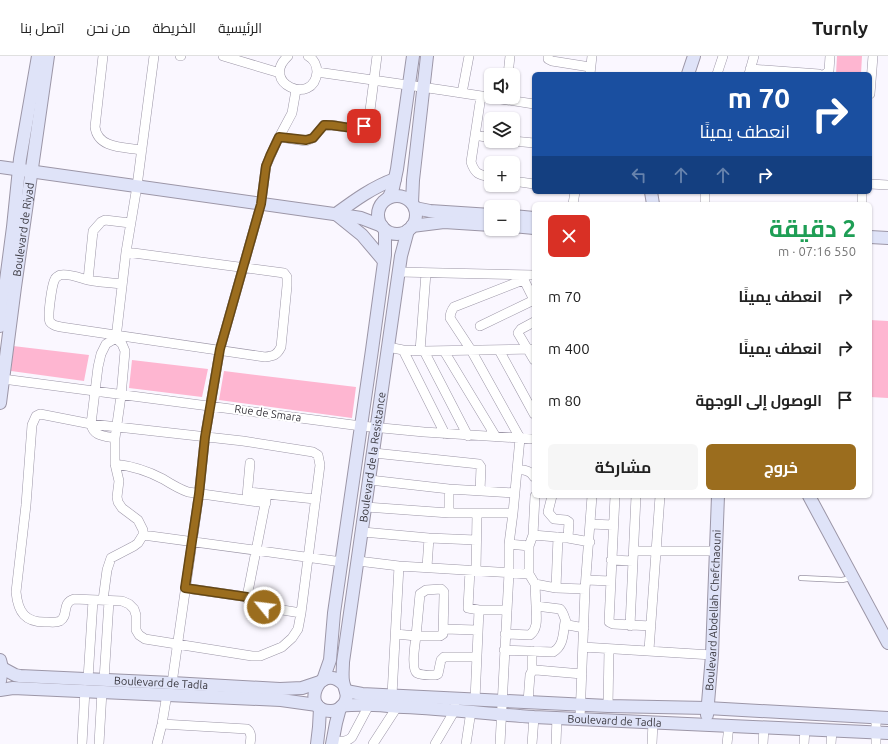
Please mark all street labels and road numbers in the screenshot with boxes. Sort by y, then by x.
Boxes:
street label: Boulevard de Riyad [11,182,36,277]
street label: Boulevard de la Resistance [357,391,388,523]
street label: Rue de Smara [234,402,302,424]
street label: Boulevard Abdellah Chefchaouni [703,529,723,691]
street label: Boulevard de Tadla [114,674,208,691]
street label: Boulevard de Tadla [567,713,662,729]

